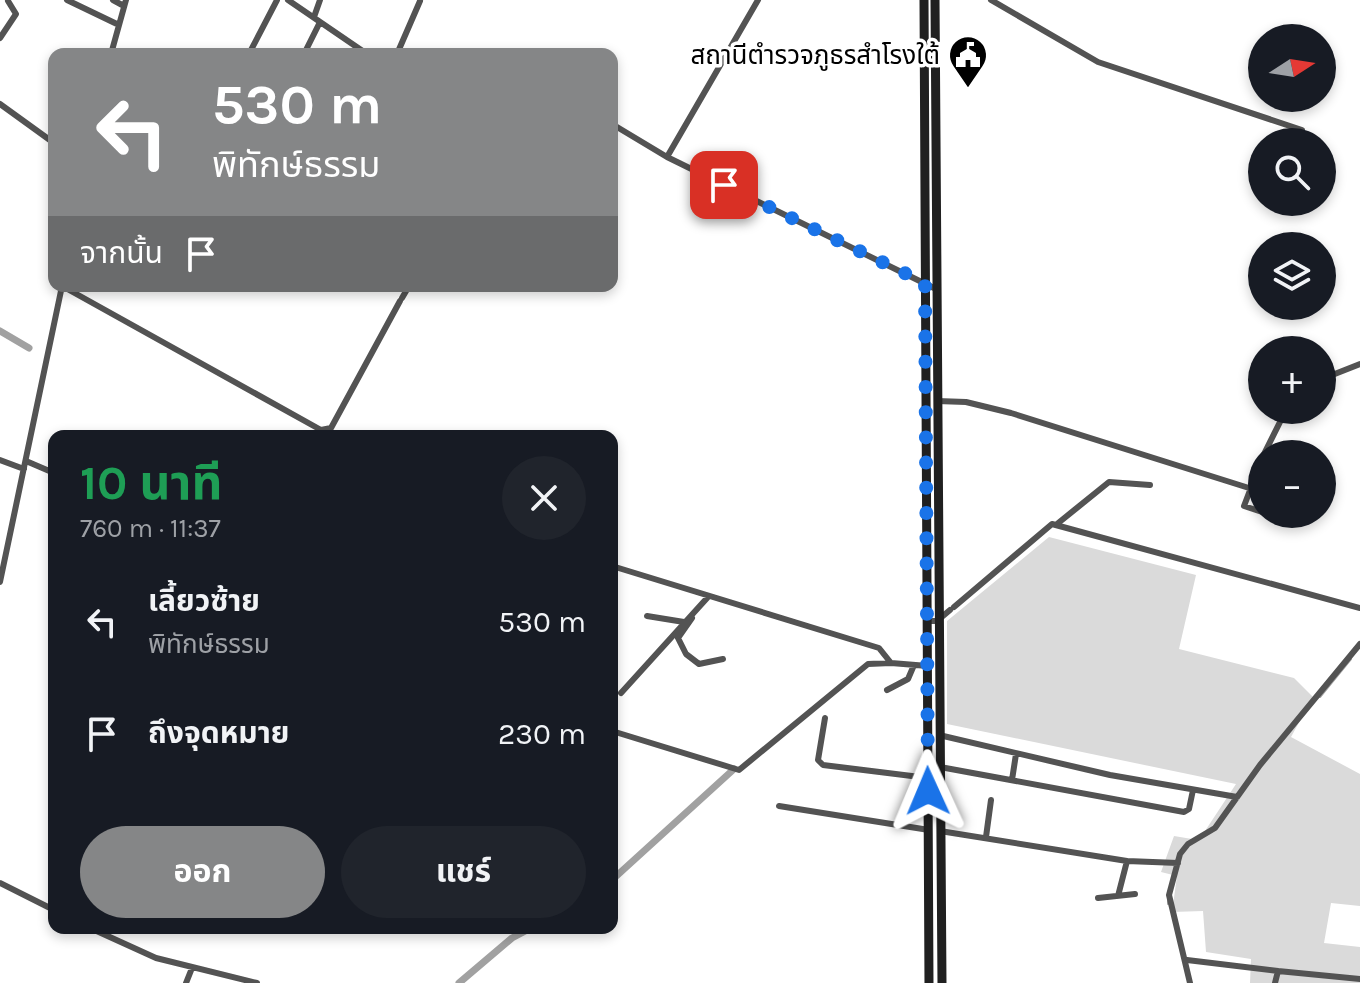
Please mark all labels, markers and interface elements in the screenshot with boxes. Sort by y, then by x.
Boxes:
north arrow [1248,24,1336,112]
map controls [1248,24,1336,528]
public building icon: สถานีตำรวจภูธรสำโรงใต้ [947,34,989,89]
place label: สถานีตำรวจภูธรสำโรงใต้ [690,40,940,71]
text: 530 m [212,72,382,137]
icon: left [80,80,184,184]
button: search [1248,128,1336,216]
text: พิทักษ์ธรรม [212,144,380,186]
pin [690,151,758,219]
icon: arrive [702,163,746,207]
icon: arrive [179,232,223,276]
button: layers [1248,232,1336,320]
text: จากนั้น [80,235,163,271]
button: + [1248,336,1336,424]
button: − [1248,440,1336,528]
text: 10 นาที [80,455,222,511]
button: close [502,456,586,540]
text: 760 m · 11:37 [80,513,221,544]
text: เลี้ยวซ้าย [148,583,260,619]
icon: left [80,600,124,644]
text: 530 m [498,604,586,640]
text: พิทักษ์ธรรม [148,629,270,660]
icon: arrive [80,712,124,756]
text: ถึงจุดหมาย [148,715,289,751]
text: 230 m [498,716,586,752]
position arrow [886,749,970,833]
button: ออก [80,826,325,918]
button: แชร์ [341,826,586,918]

